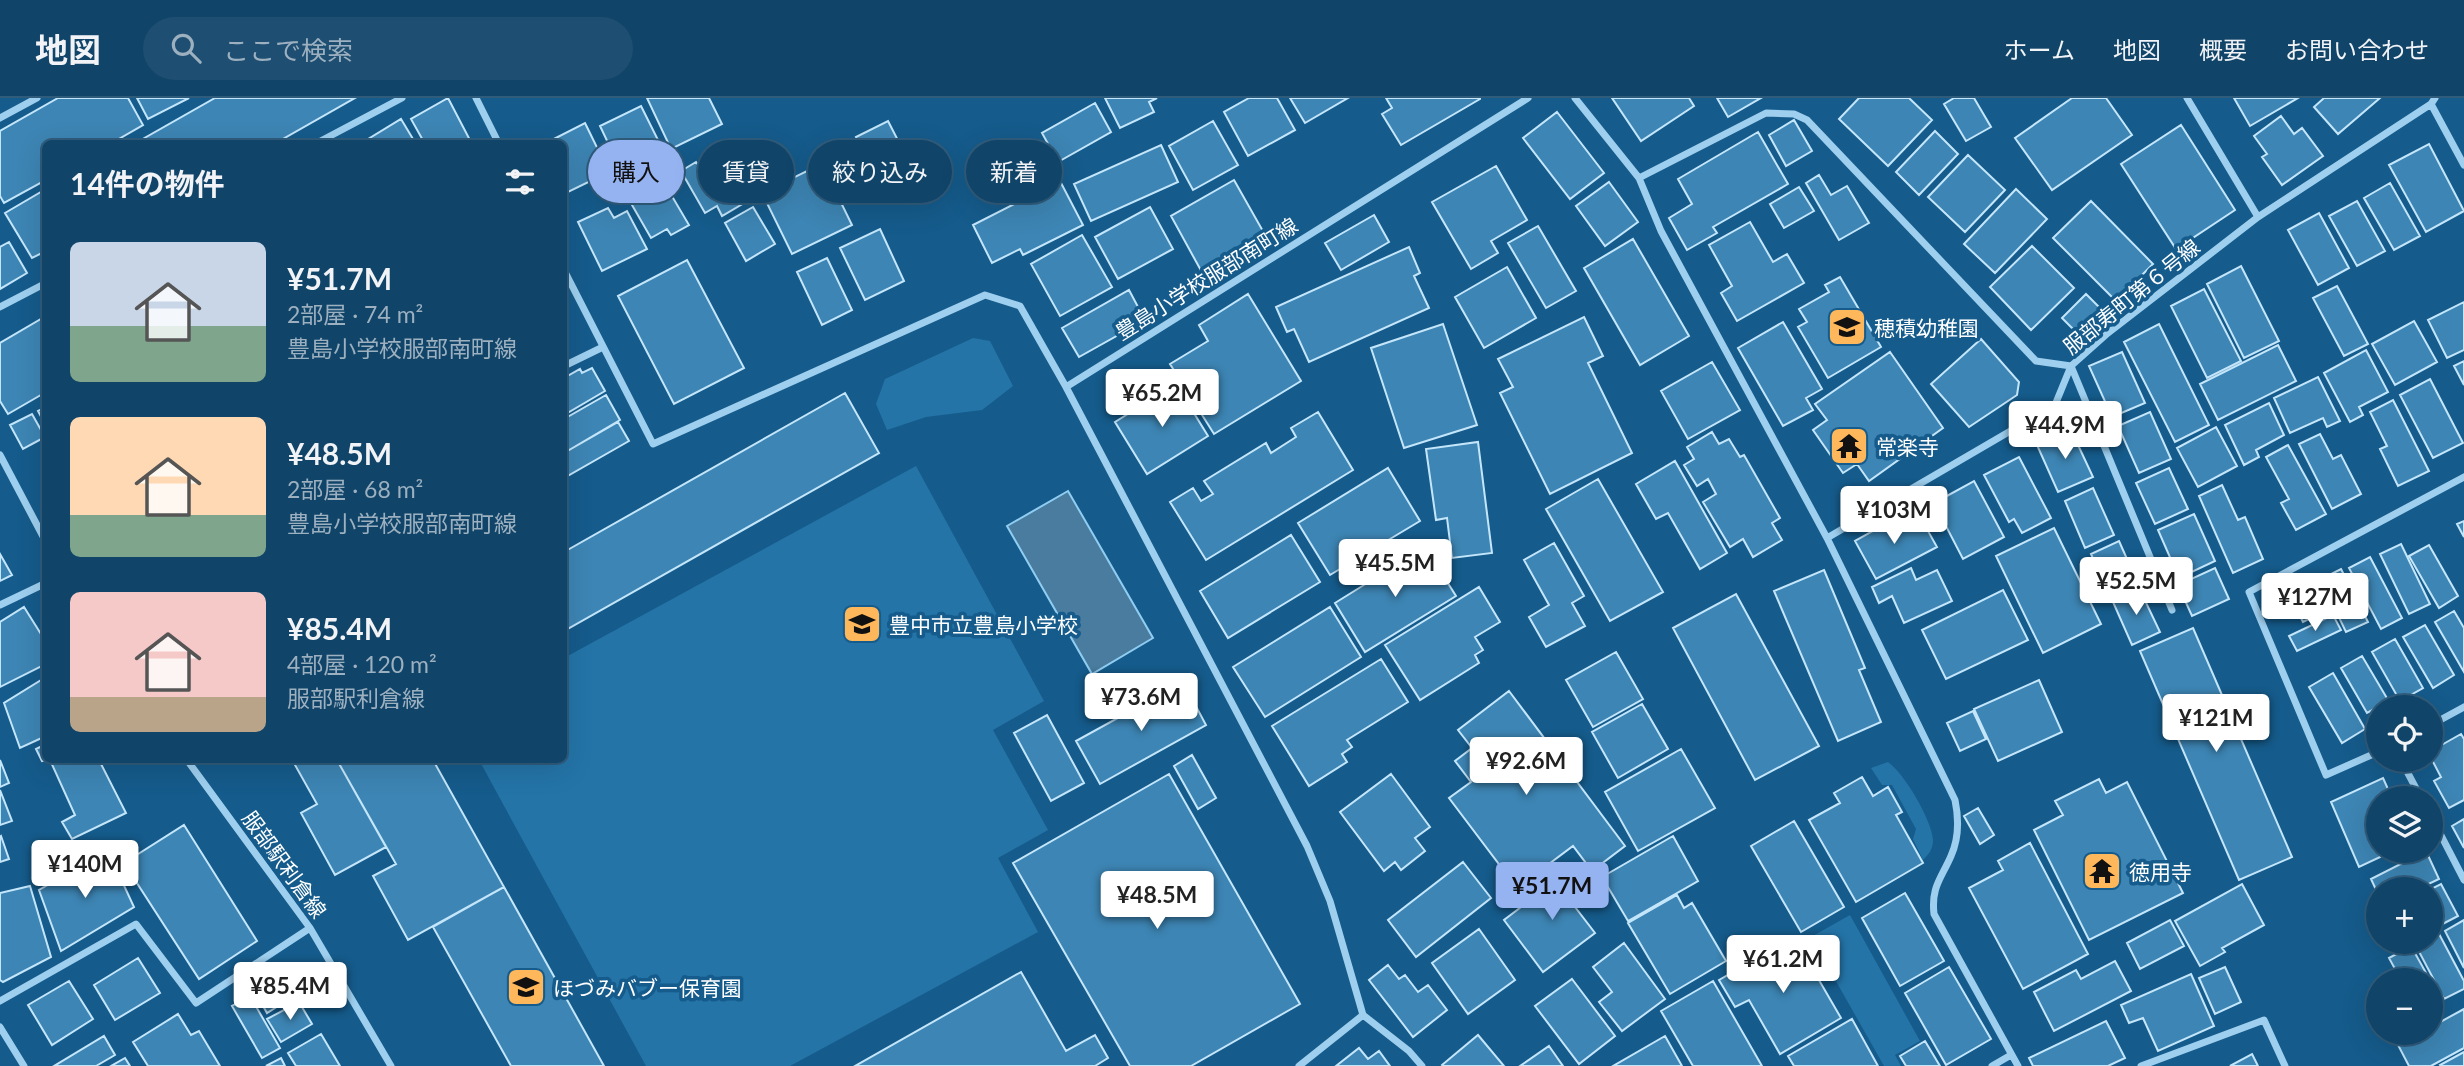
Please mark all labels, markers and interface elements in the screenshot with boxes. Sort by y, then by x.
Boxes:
search box [143,17,633,80]
text: 地図 [35,29,101,69]
icon: search [167,29,205,67]
text: ここで検索 [223,34,353,66]
text: ホーム [2004,35,2075,64]
text: 地図 [2113,35,2161,64]
text: 概要 [2199,35,2247,64]
text: お問い合わせ [2285,35,2429,64]
chip: 購入 [588,140,684,203]
chip: 賃貸 [698,140,794,203]
chip: 絞り込み [808,140,952,203]
chip: 新着 [966,140,1062,203]
icon: filters [501,163,539,201]
text: 14件の物件 [70,165,225,201]
street label: 豊島小学校服部南町線 [1110,212,1302,344]
street label: 服部寿町第６号線 [2058,233,2204,359]
text: ¥51.7M [287,260,392,296]
icon: home [126,270,210,354]
text: 2部屋 · 74 m² [287,300,423,328]
school or university icon: 穂積幼稚園 [1826,306,1868,348]
place label: 穂積幼稚園 [1874,315,1979,340]
text: 豊島小学校服部南町線 [287,334,517,362]
pin: ¥65.2M [1105,370,1219,429]
text: ¥65.2M [1122,378,1202,406]
pin: ¥44.9M [2008,402,2122,461]
text: ¥44.9M [2025,410,2105,438]
temple icon: 常楽寺 [1828,425,1870,467]
place label: 常楽寺 [1876,434,1939,459]
text: ¥48.5M [287,435,392,471]
icon: home [126,445,210,529]
text: 2部屋 · 68 m² [287,475,423,503]
pin: ¥103M [1845,486,1943,546]
text: ¥103M [1856,495,1932,523]
text: 豊島小学校服部南町線 [287,509,517,537]
pin: ¥45.5M [1338,540,1452,599]
text: ¥45.5M [1355,548,1435,576]
pin: ¥52.5M [2079,558,2193,617]
text: ¥52.5M [2096,566,2176,594]
pin: ¥127M [2266,574,2364,633]
text: ¥127M [2277,582,2353,610]
school or university icon: 豊中市立豊島小学校 [841,603,883,645]
text: ¥85.4M [287,610,392,646]
place label: 豊中市立豊島小学校 [889,612,1078,637]
icon: home [126,620,210,704]
text: 4部屋 · 120 m² [287,650,437,678]
pin: ¥73.6M [1084,674,1198,733]
text: ¥73.6M [1101,682,1181,710]
text: 服部駅利倉線 [287,684,425,712]
pin: ¥121M [2167,694,2265,754]
map controls [2366,695,2443,1045]
button: locate [2366,695,2443,772]
text: ¥121M [2178,703,2254,731]
pin: ¥92.6M [1469,738,1583,797]
text: ¥92.6M [1486,746,1566,774]
button: layers [2366,786,2443,863]
street label: 服部駅利倉線 [238,806,332,922]
pin: ¥140M [36,840,134,900]
text: ¥140M [47,849,123,877]
temple icon: 徳用寺 [2081,850,2123,892]
place label: 徳用寺 [2129,859,2192,884]
pin: ¥51.7M [1495,862,1609,922]
text: ¥51.7M [1512,871,1592,899]
pin: ¥48.5M [1100,872,1214,931]
button: + [2366,877,2443,954]
text: ¥48.5M [1117,880,1197,908]
pin: ¥61.2M [1726,936,1840,995]
text: ¥61.2M [1743,944,1823,972]
pin: ¥85.4M [233,962,347,1022]
school or university icon: ほづみバブー保育園 [505,966,547,1008]
button: − [2366,968,2443,1045]
text: ¥85.4M [250,971,330,999]
place label: ほづみバブー保育園 [553,975,742,1000]

